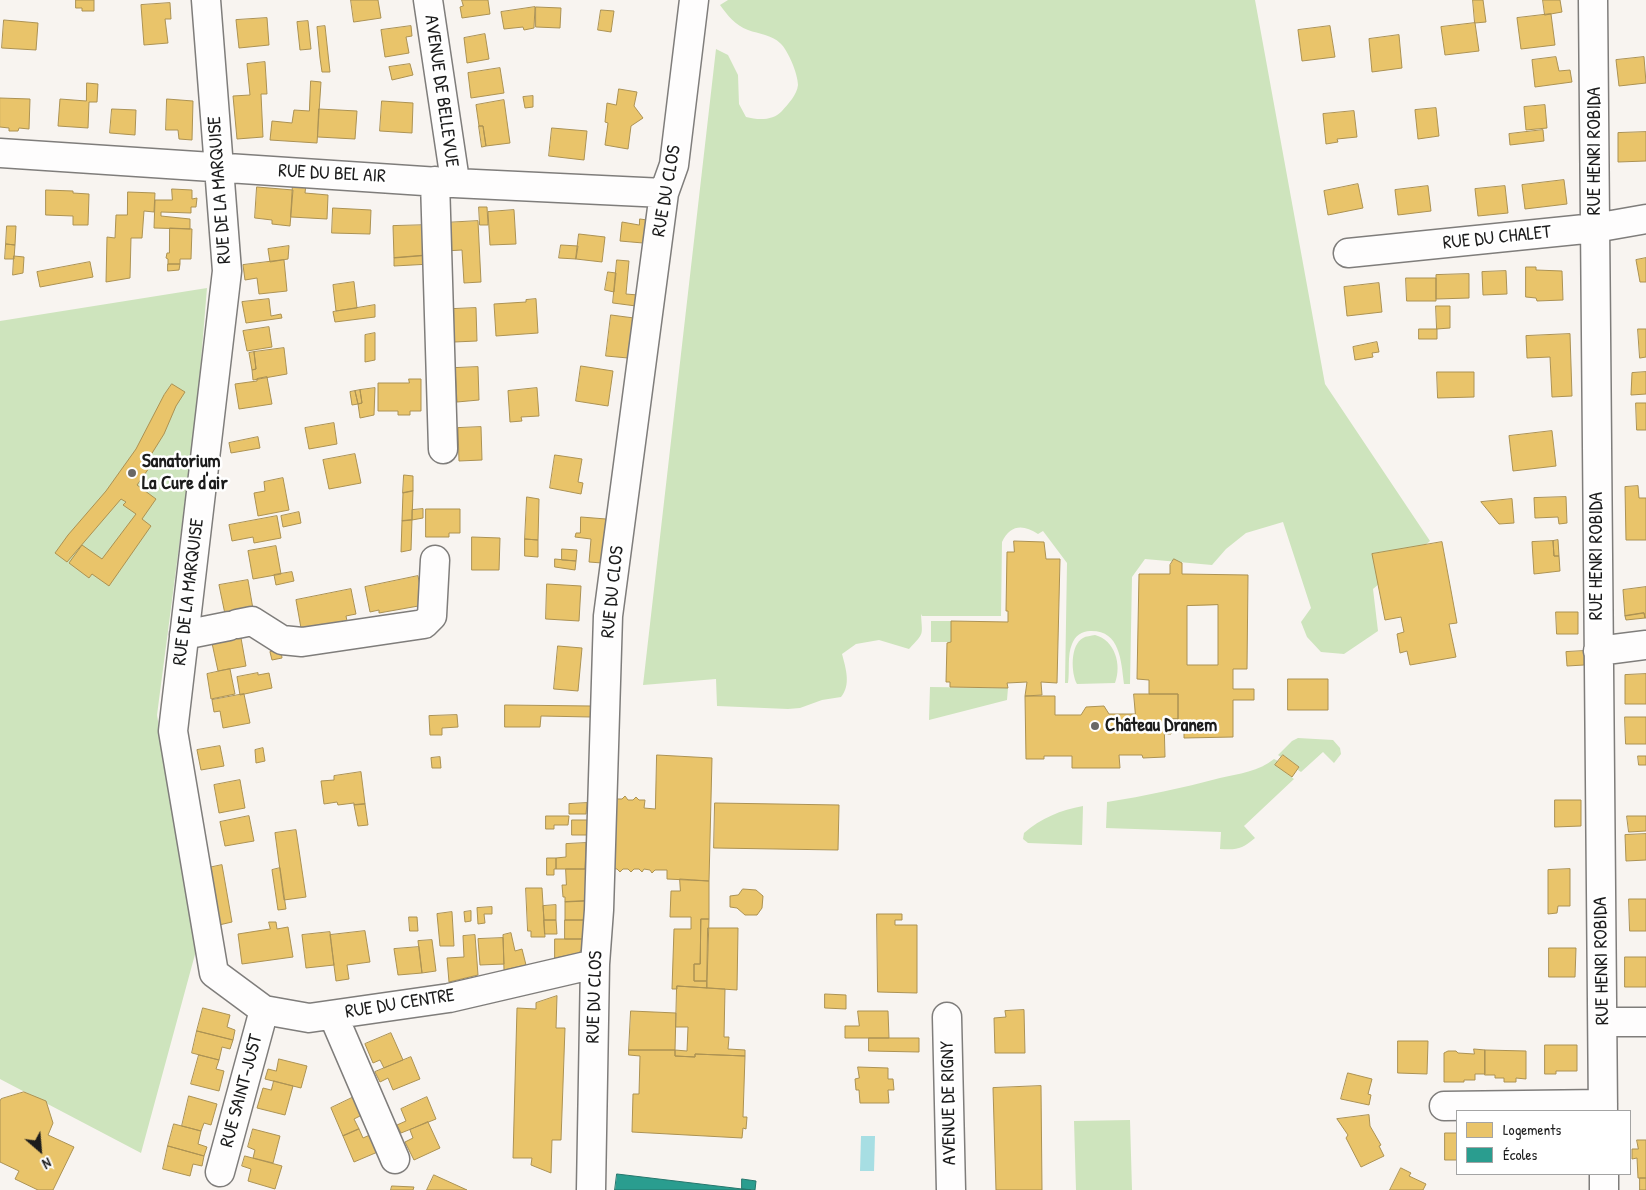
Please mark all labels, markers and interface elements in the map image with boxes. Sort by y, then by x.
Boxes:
street label: AVENUE DE BELLEVUE [419,13,463,169]
street label: RUE HENRI ROBIDA [1584,87,1606,215]
street label: RUE DE LA MARQUISE [203,115,237,265]
street label: RUE DU CLOS [648,143,686,239]
street label: RUE DU BEL AIR [278,160,386,188]
street label: RUE DU CHALET [1442,221,1552,255]
place label: Sanatorium La Cure d'air [142,451,228,495]
marker: Sanatorium La Cure d'air [126,467,138,479]
street label: RUE HENRI ROBIDA [1586,492,1608,620]
street label: RUE DE LA MARQUISE [169,517,209,667]
street label: RUE DU CLOS [597,545,629,639]
place label: Château Dranem [1105,715,1217,737]
marker: Château Dranem [1089,720,1101,732]
street label: RUE HENRI ROBIDA [1589,897,1615,1025]
street label: RUE DU CLOS [582,950,608,1044]
street label: RUE DU CENTRE [344,984,456,1024]
street label: RUE SAINT-JUST [216,1032,268,1150]
street label: AVENUE DE RIGNY [937,1041,961,1165]
legend [1456,1110,1631,1175]
text: Logements [1503,1119,1561,1140]
north arrow [15,1125,65,1175]
text: Écoles [1503,1144,1537,1165]
text: N [39,1154,55,1174]

